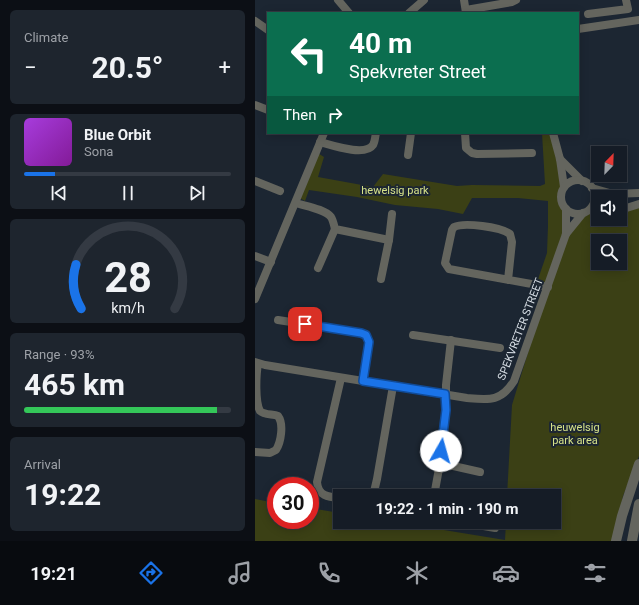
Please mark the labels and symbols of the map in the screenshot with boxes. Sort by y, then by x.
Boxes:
north arrow [591,146,627,182]
park label: hewelsig park [361,184,429,197]
street label: SPEKVRETER STREET [495,276,546,382]
pin [288,307,322,341]
park label: heuwelsig park area [550,421,600,447]
position arrow [420,430,462,472]
speed limit sign: 30 [267,477,319,529]

